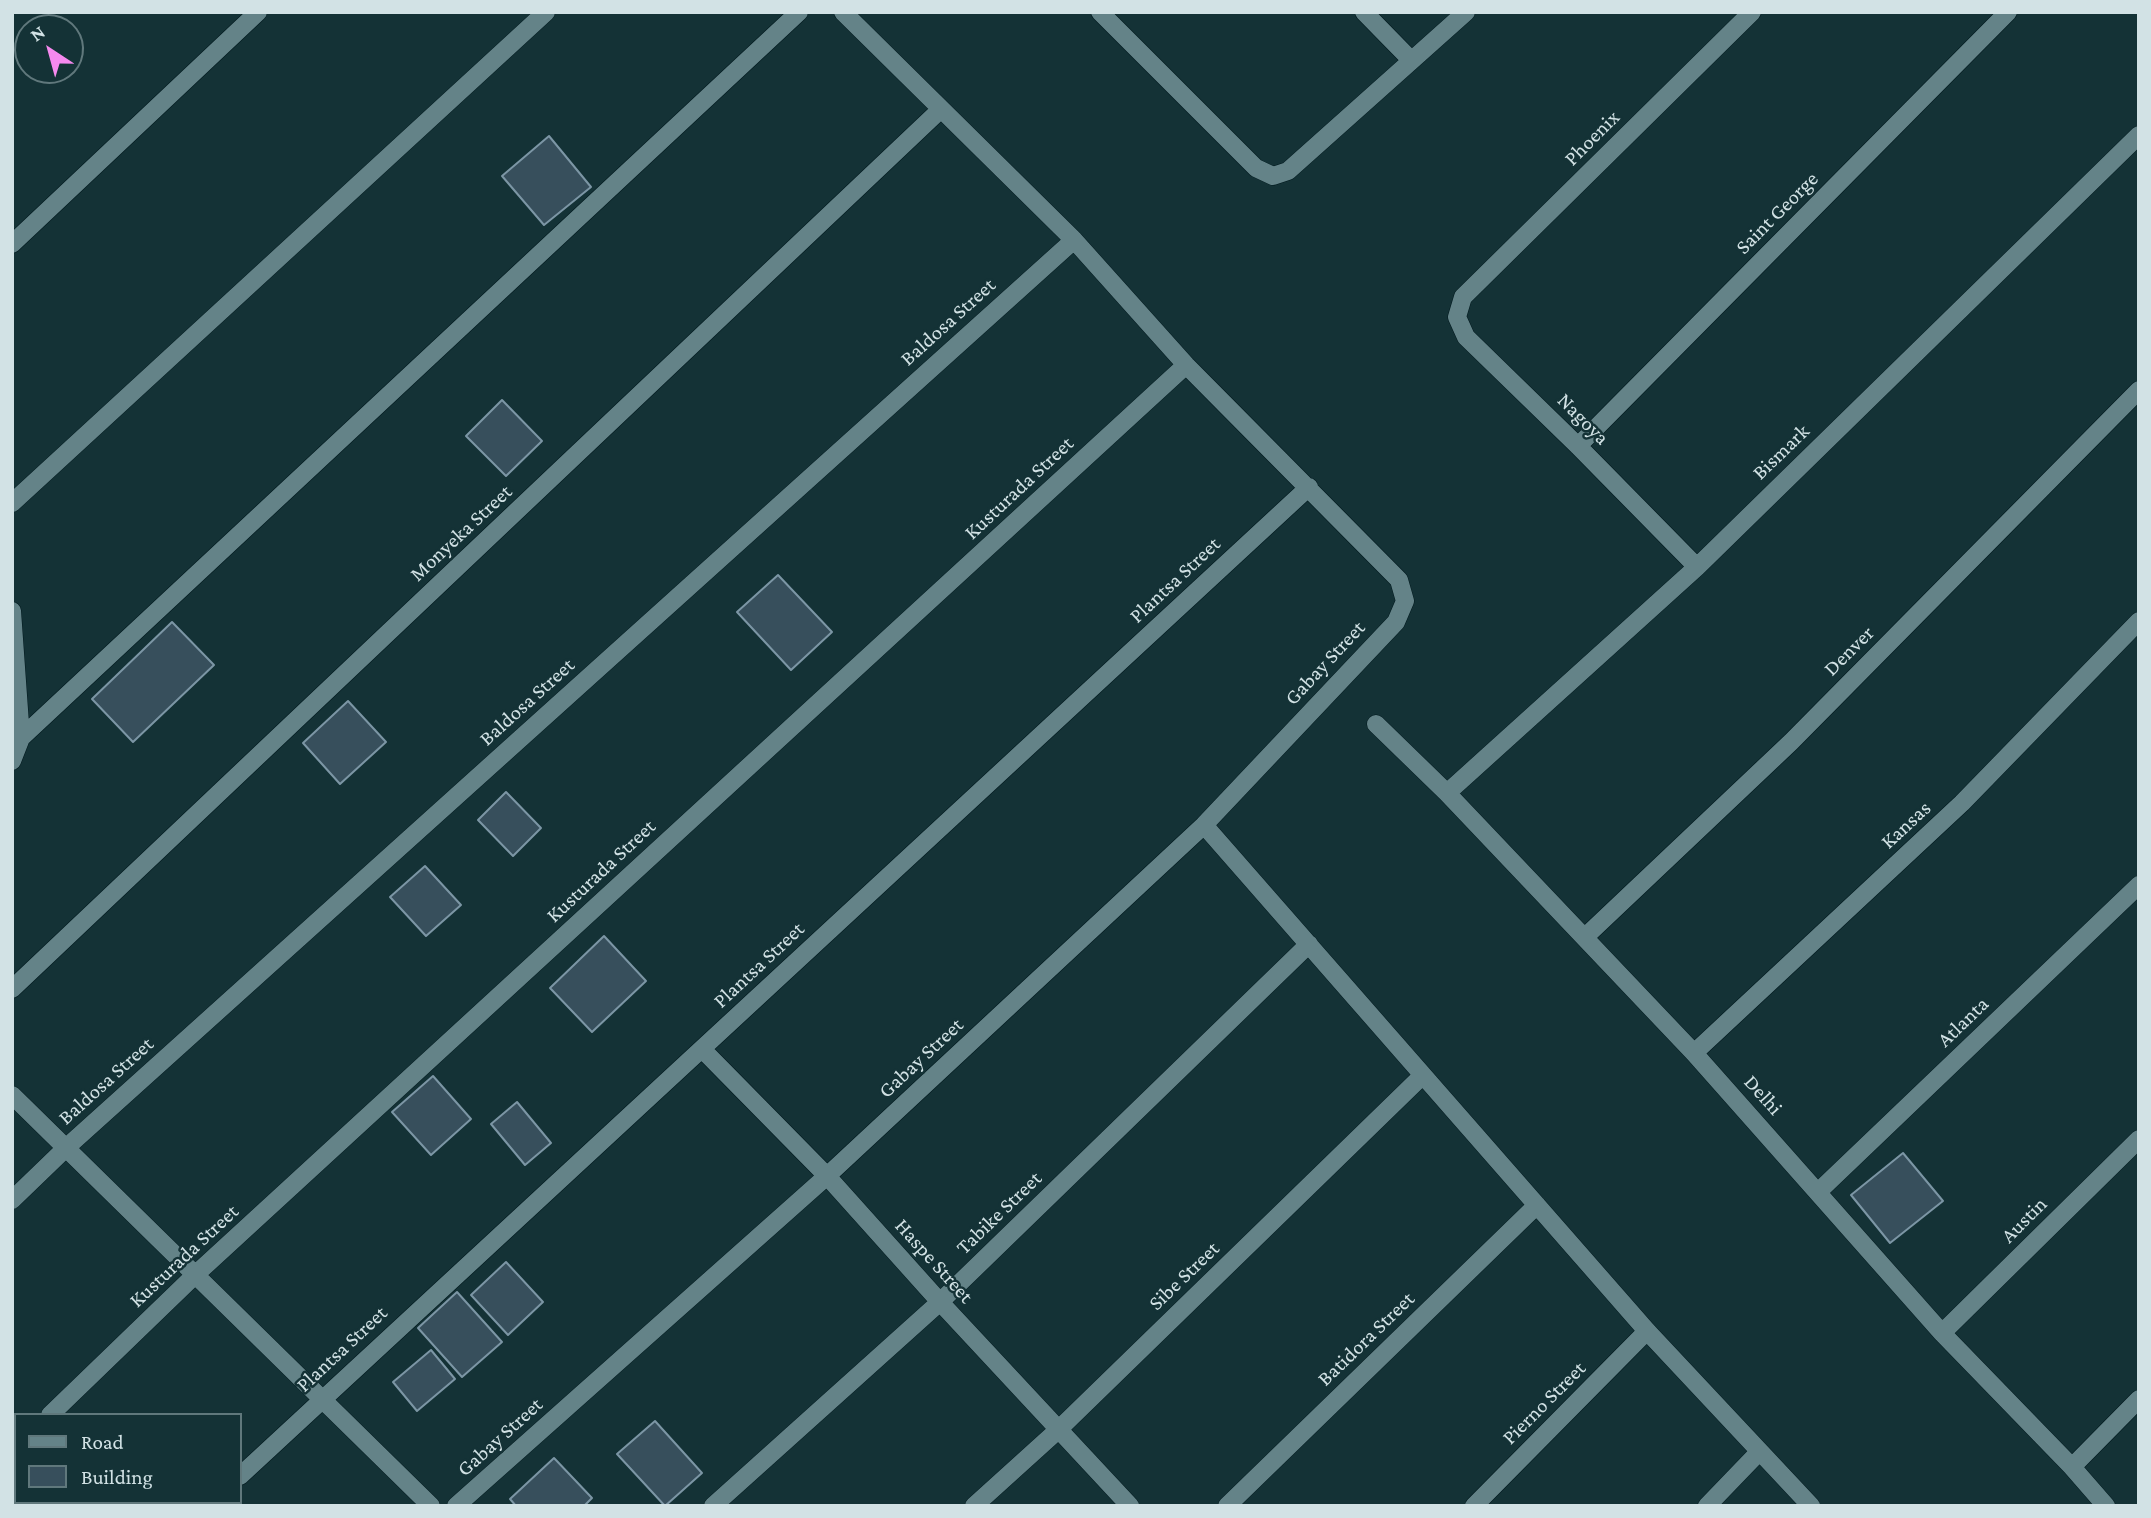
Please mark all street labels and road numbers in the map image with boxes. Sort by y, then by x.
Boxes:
street label: Phoenix [1559,105,1625,171]
street label: Saint George [1730,166,1824,260]
street label: Baldosa Street [895,273,1001,371]
street label: Nagoya [1552,388,1614,450]
street label: Bismark [1747,419,1815,485]
street label: Kusturada Street [959,431,1079,545]
street label: Monyeka Street [405,479,517,587]
street label: Plantsa Street [1124,532,1226,628]
street label: Gabay Street [1280,616,1370,710]
street label: Denver [1819,621,1879,681]
street label: Baldosa Street [474,653,580,751]
street label: Kansas [1876,796,1936,854]
street label: Kusturada Street [541,814,661,928]
street label: Plantsa Street [708,917,810,1013]
street label: Atlanta [1932,991,1994,1053]
street label: Gabay Street [874,1013,968,1103]
street label: Baldosa Street [53,1032,159,1130]
street label: Delhi [1738,1070,1788,1120]
street label: Tabike Street [951,1166,1047,1260]
street label: Austin [1996,1192,2052,1248]
street label: Kusturada Street [124,1199,244,1313]
street label: Haspe Street [889,1214,979,1308]
street label: Sibe Street [1143,1236,1225,1316]
street label: Batidora Street [1312,1287,1420,1391]
street label: Plantsa Street [291,1301,393,1397]
street label: Pierno Street [1497,1356,1591,1450]
street label: Gabay Street [452,1392,548,1482]

